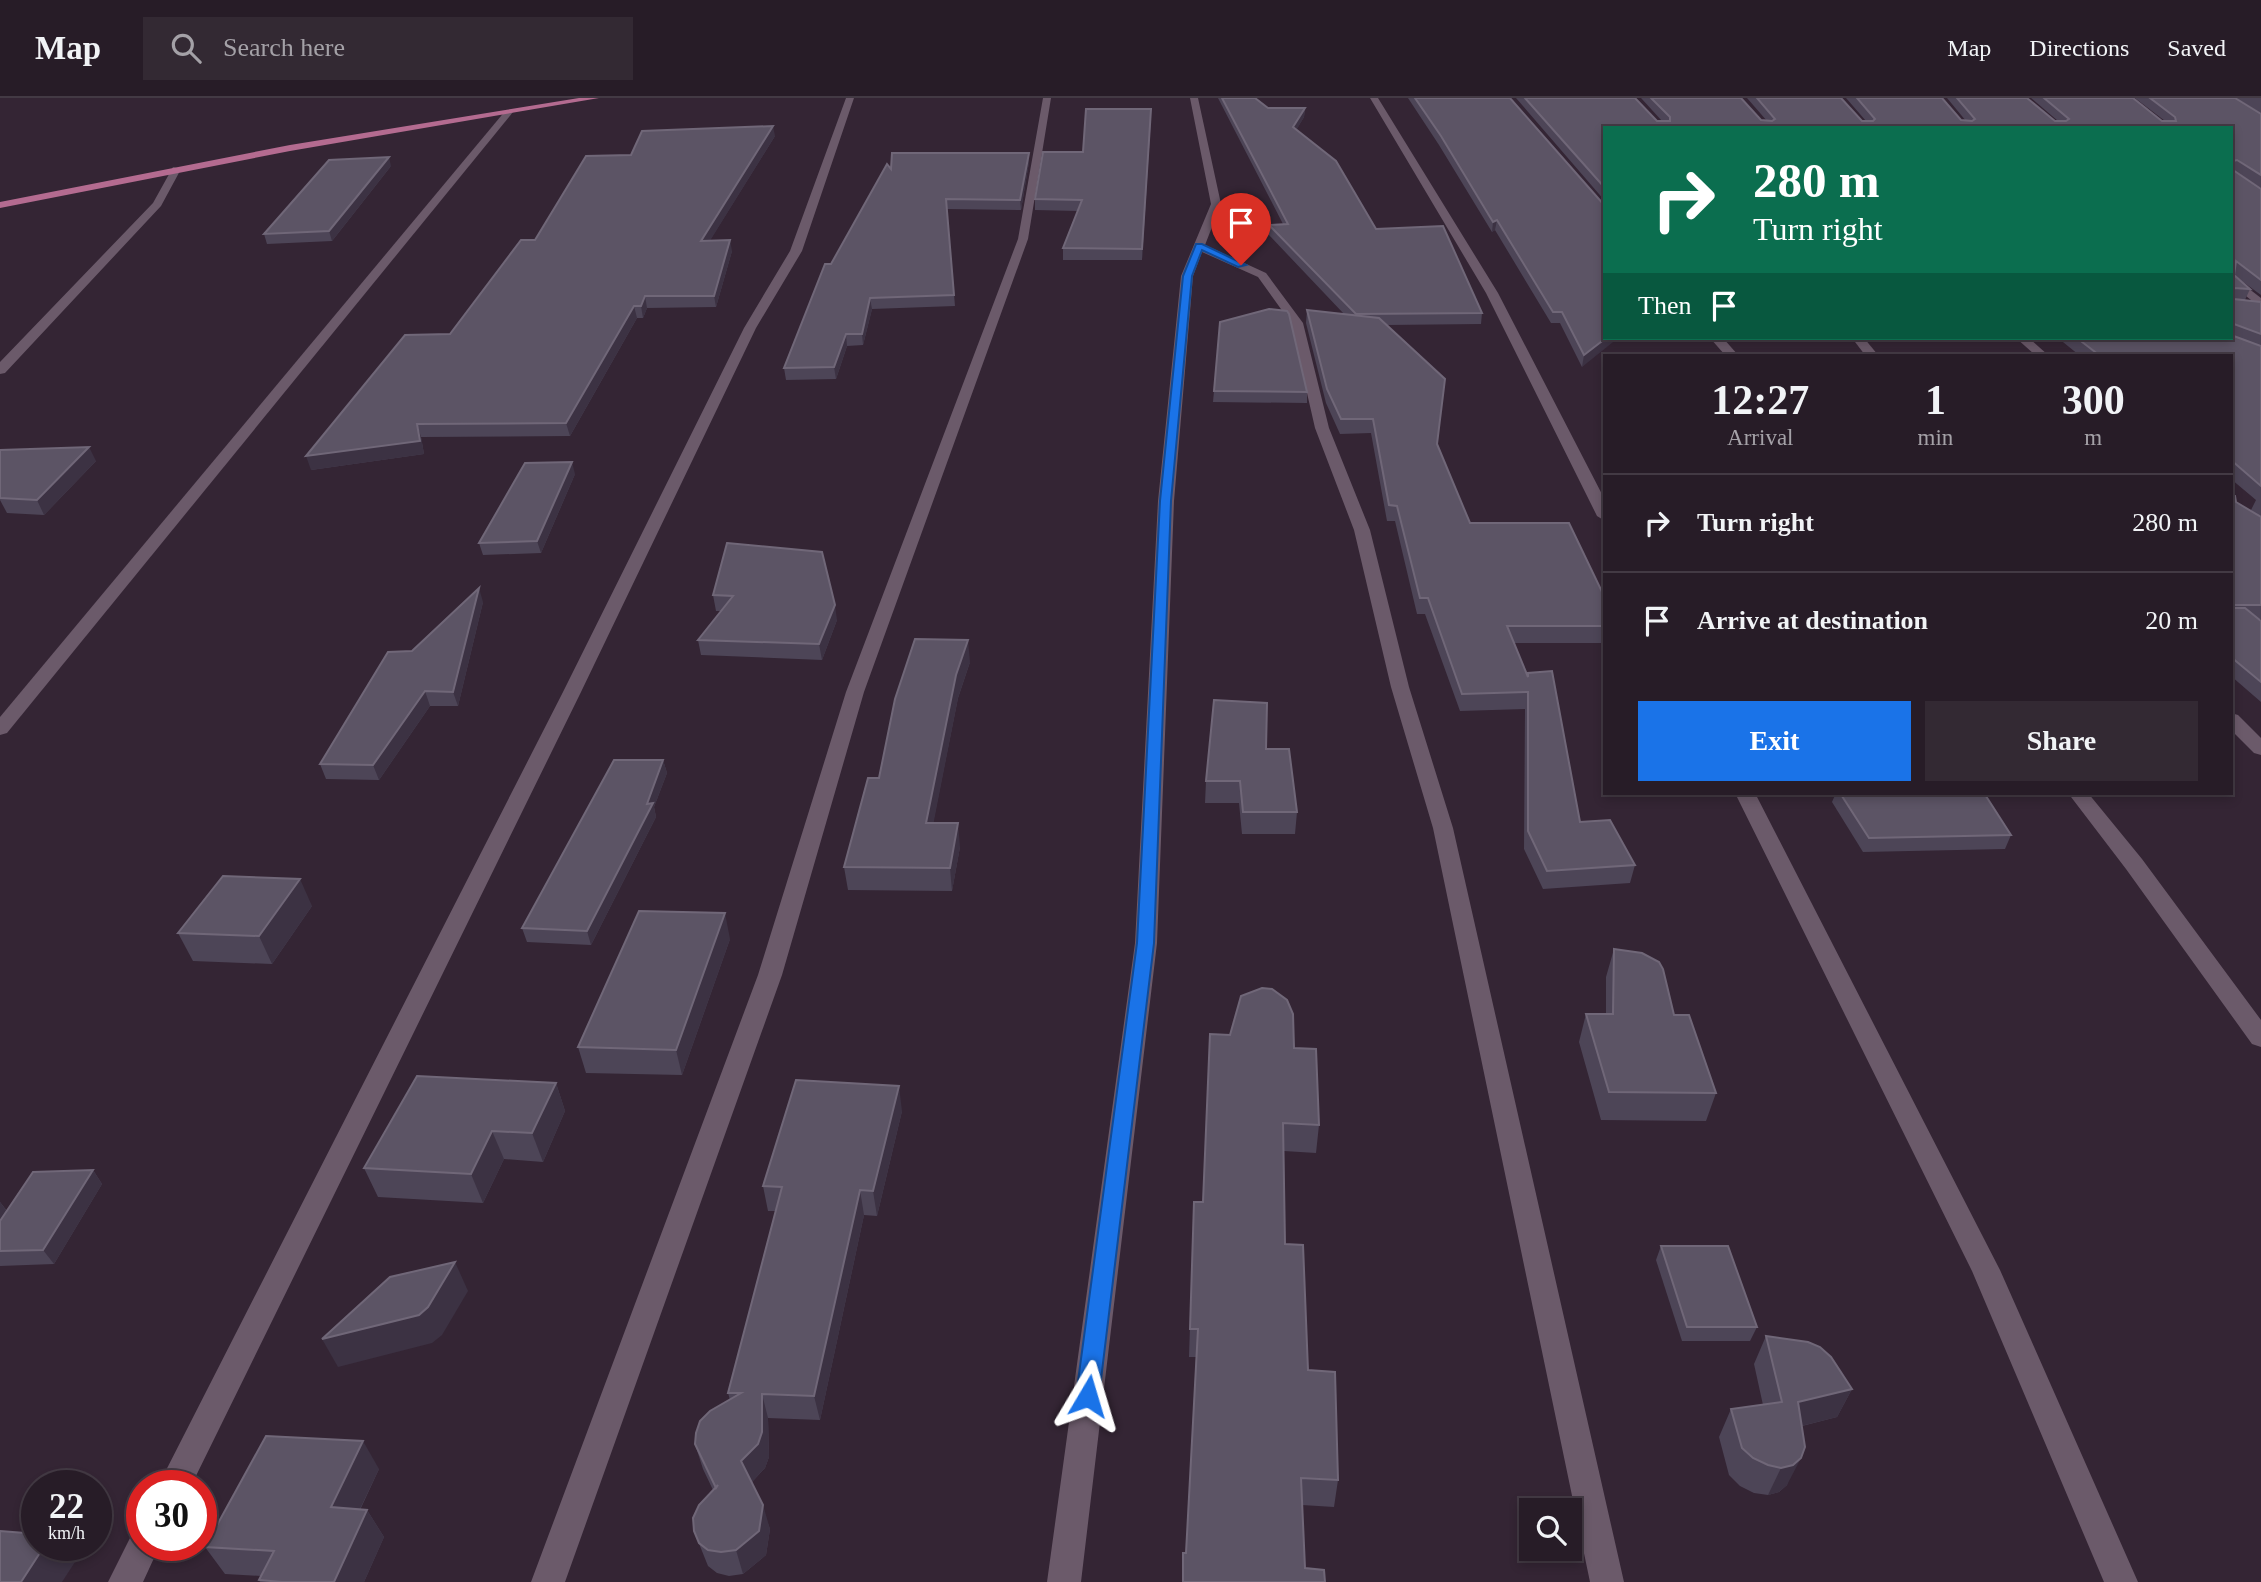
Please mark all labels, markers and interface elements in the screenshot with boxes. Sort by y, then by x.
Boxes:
search box [143,17,633,80]
icon: search [167,29,205,67]
text: Map [35,30,101,66]
text: Search here [223,33,345,62]
text: Map [1947,35,1991,61]
text: Directions [2029,35,2129,61]
text: Saved [2167,35,2226,61]
text: 280 m [1753,153,1880,208]
icon: right [1638,154,1729,245]
pin [1211,193,1271,265]
icon: arrive [1222,204,1260,242]
text: Turn right [1753,211,1883,247]
icon: arrive [1705,287,1743,325]
text: Then [1638,291,1691,320]
text: 12:27 [1711,377,1809,423]
text: 1 [1925,377,1946,423]
text: 300 [2062,377,2125,423]
text: Arrival [1727,425,1794,450]
text: min [1918,425,1953,450]
text: m [2084,425,2102,450]
icon: right [1638,504,1676,542]
text: Turn right [1697,508,1814,537]
text: 280 m [2132,508,2198,537]
icon: arrive [1638,602,1676,640]
text: Arrive at destination [1697,606,1928,635]
text: 20 m [2145,606,2198,635]
button: Exit [1638,701,1911,781]
button: Share [1925,701,2198,781]
position arrow [1051,1359,1125,1433]
speed limit sign: 30 [126,1470,217,1561]
text: 22 [49,1487,84,1526]
map controls [1519,1498,1582,1561]
button: search [1519,1498,1582,1561]
text: km/h [48,1523,85,1543]

